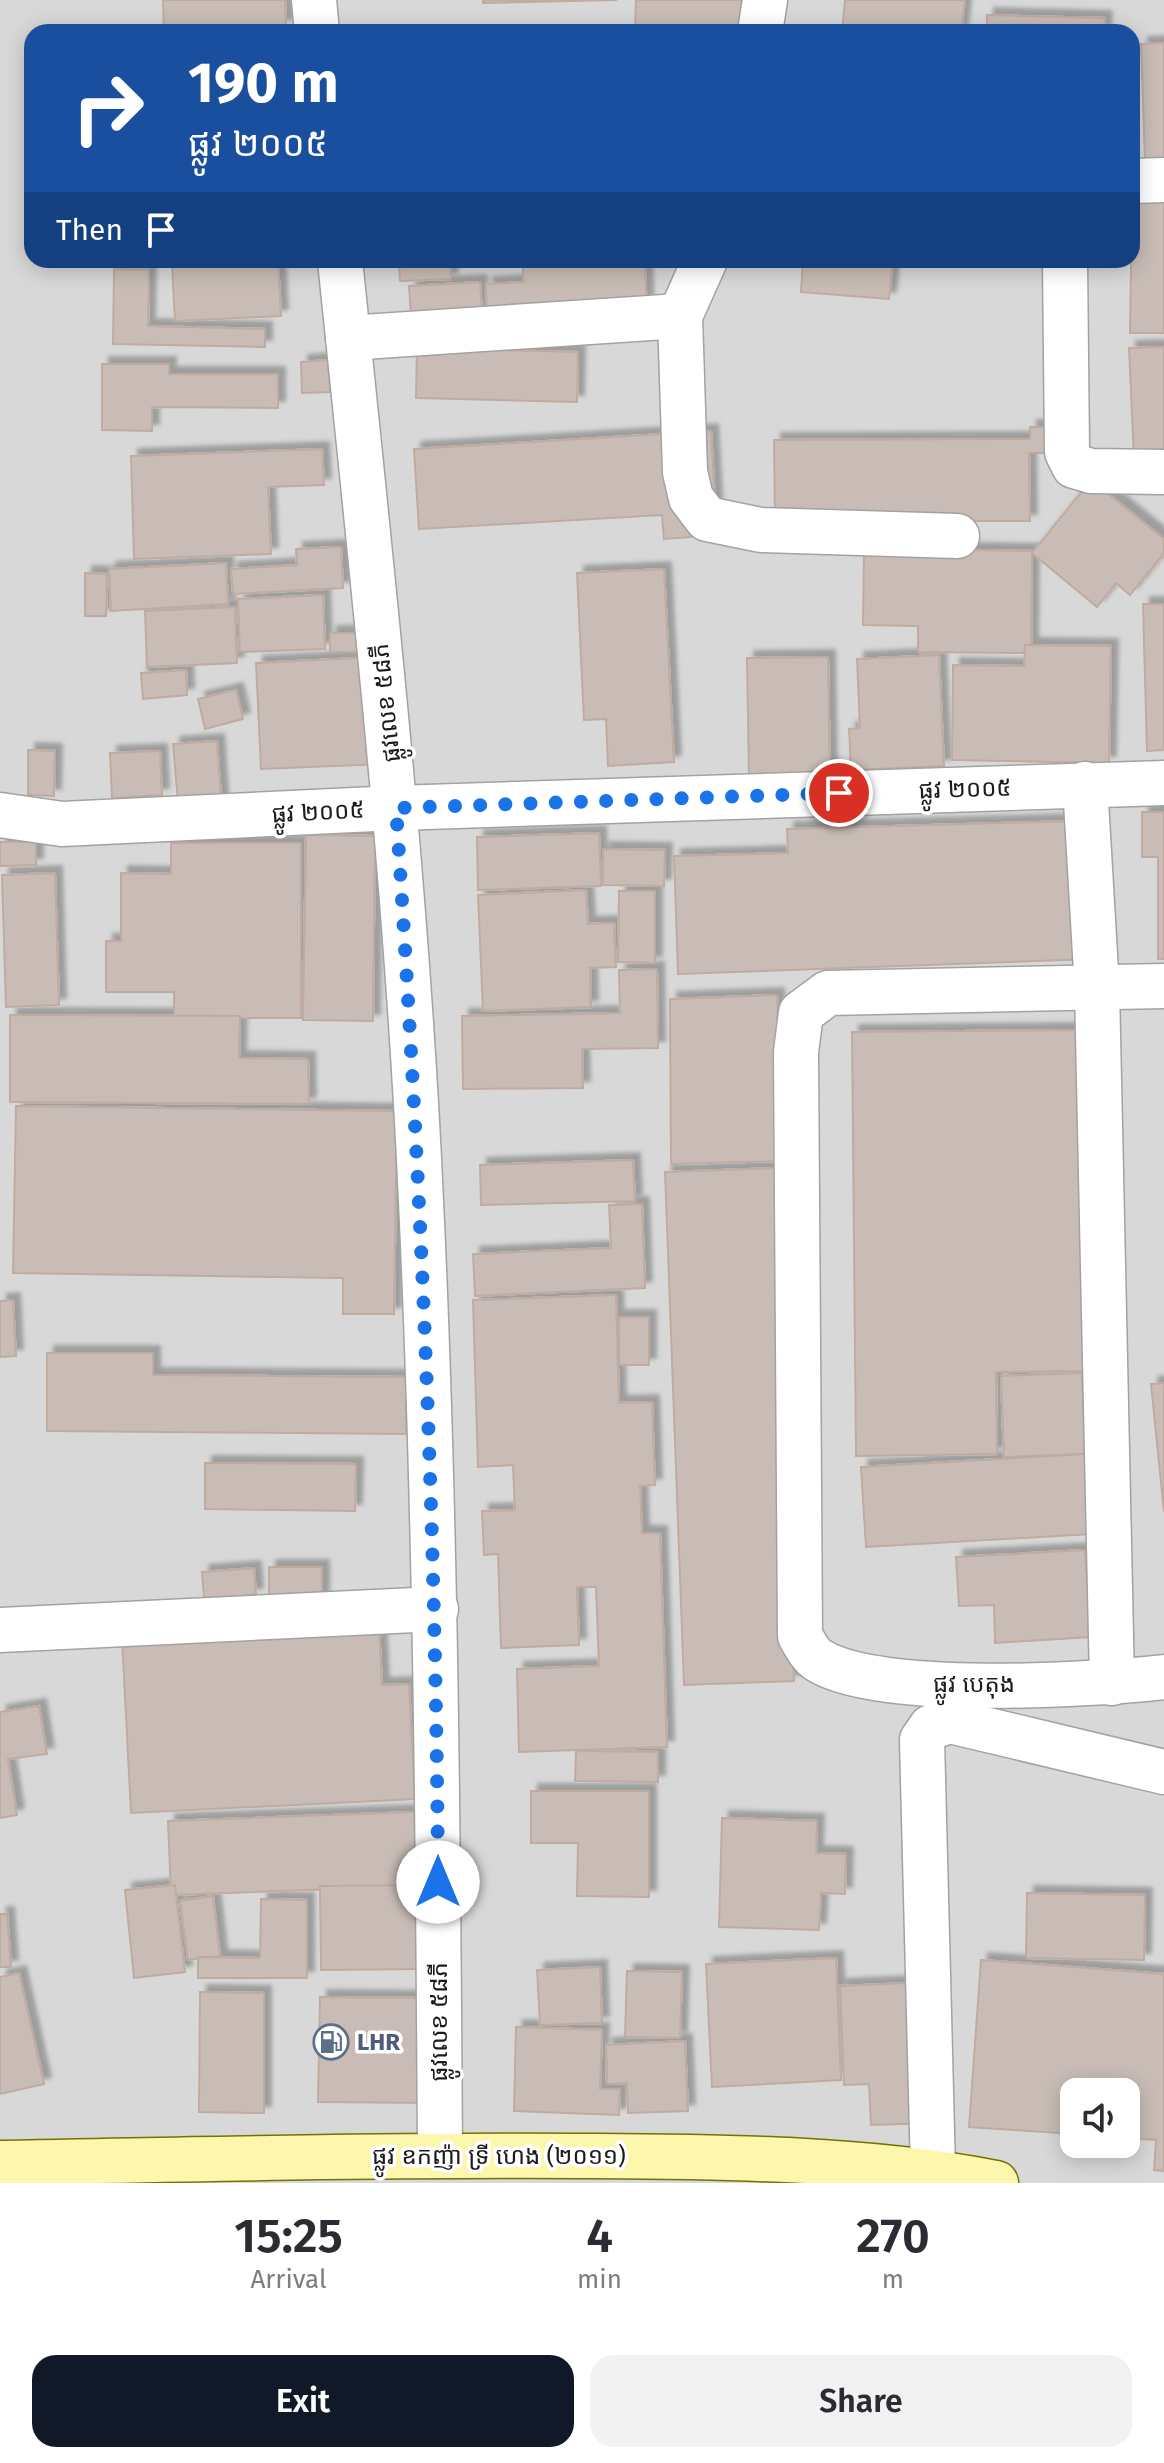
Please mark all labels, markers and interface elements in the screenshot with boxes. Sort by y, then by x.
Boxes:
text: 190 m [188,50,339,117]
icon: right [56,56,160,160]
text: ផ្លូវ ២០០៥ [188,122,328,166]
icon: arrive [139,208,183,252]
text: Then [56,212,123,248]
street label: ផ្លូវលេខ ៥៨ភី [366,641,414,764]
pin [805,759,873,827]
icon: arrive [817,771,861,815]
street label: ផ្លូវ ២០០៥ [918,773,1012,813]
street label: ផ្លូវ ២០០៥ [271,796,366,837]
street label: ផ្លូវ បេតុង [933,1670,1015,1706]
position arrow [396,1840,480,1924]
street label: ផ្លូវលេខ ៥៨ភី [425,1962,461,2082]
fuel station icon: LHR [312,2023,350,2061]
place label: LHR [357,2028,400,2056]
map controls [1060,2078,1140,2158]
button: sound [1060,2078,1140,2158]
street label: ផ្លូវ ឧកញ៉ា ទ្រី ហេង (២០១១) [372,2142,626,2178]
text: 15:25 [234,2207,343,2265]
text: 4 [586,2207,613,2265]
text: 270 [856,2207,930,2265]
text: Arrival [250,2264,327,2295]
text: min [577,2264,622,2295]
text: m [882,2264,904,2295]
button: Exit [32,2355,574,2447]
button: Share [590,2355,1132,2447]

